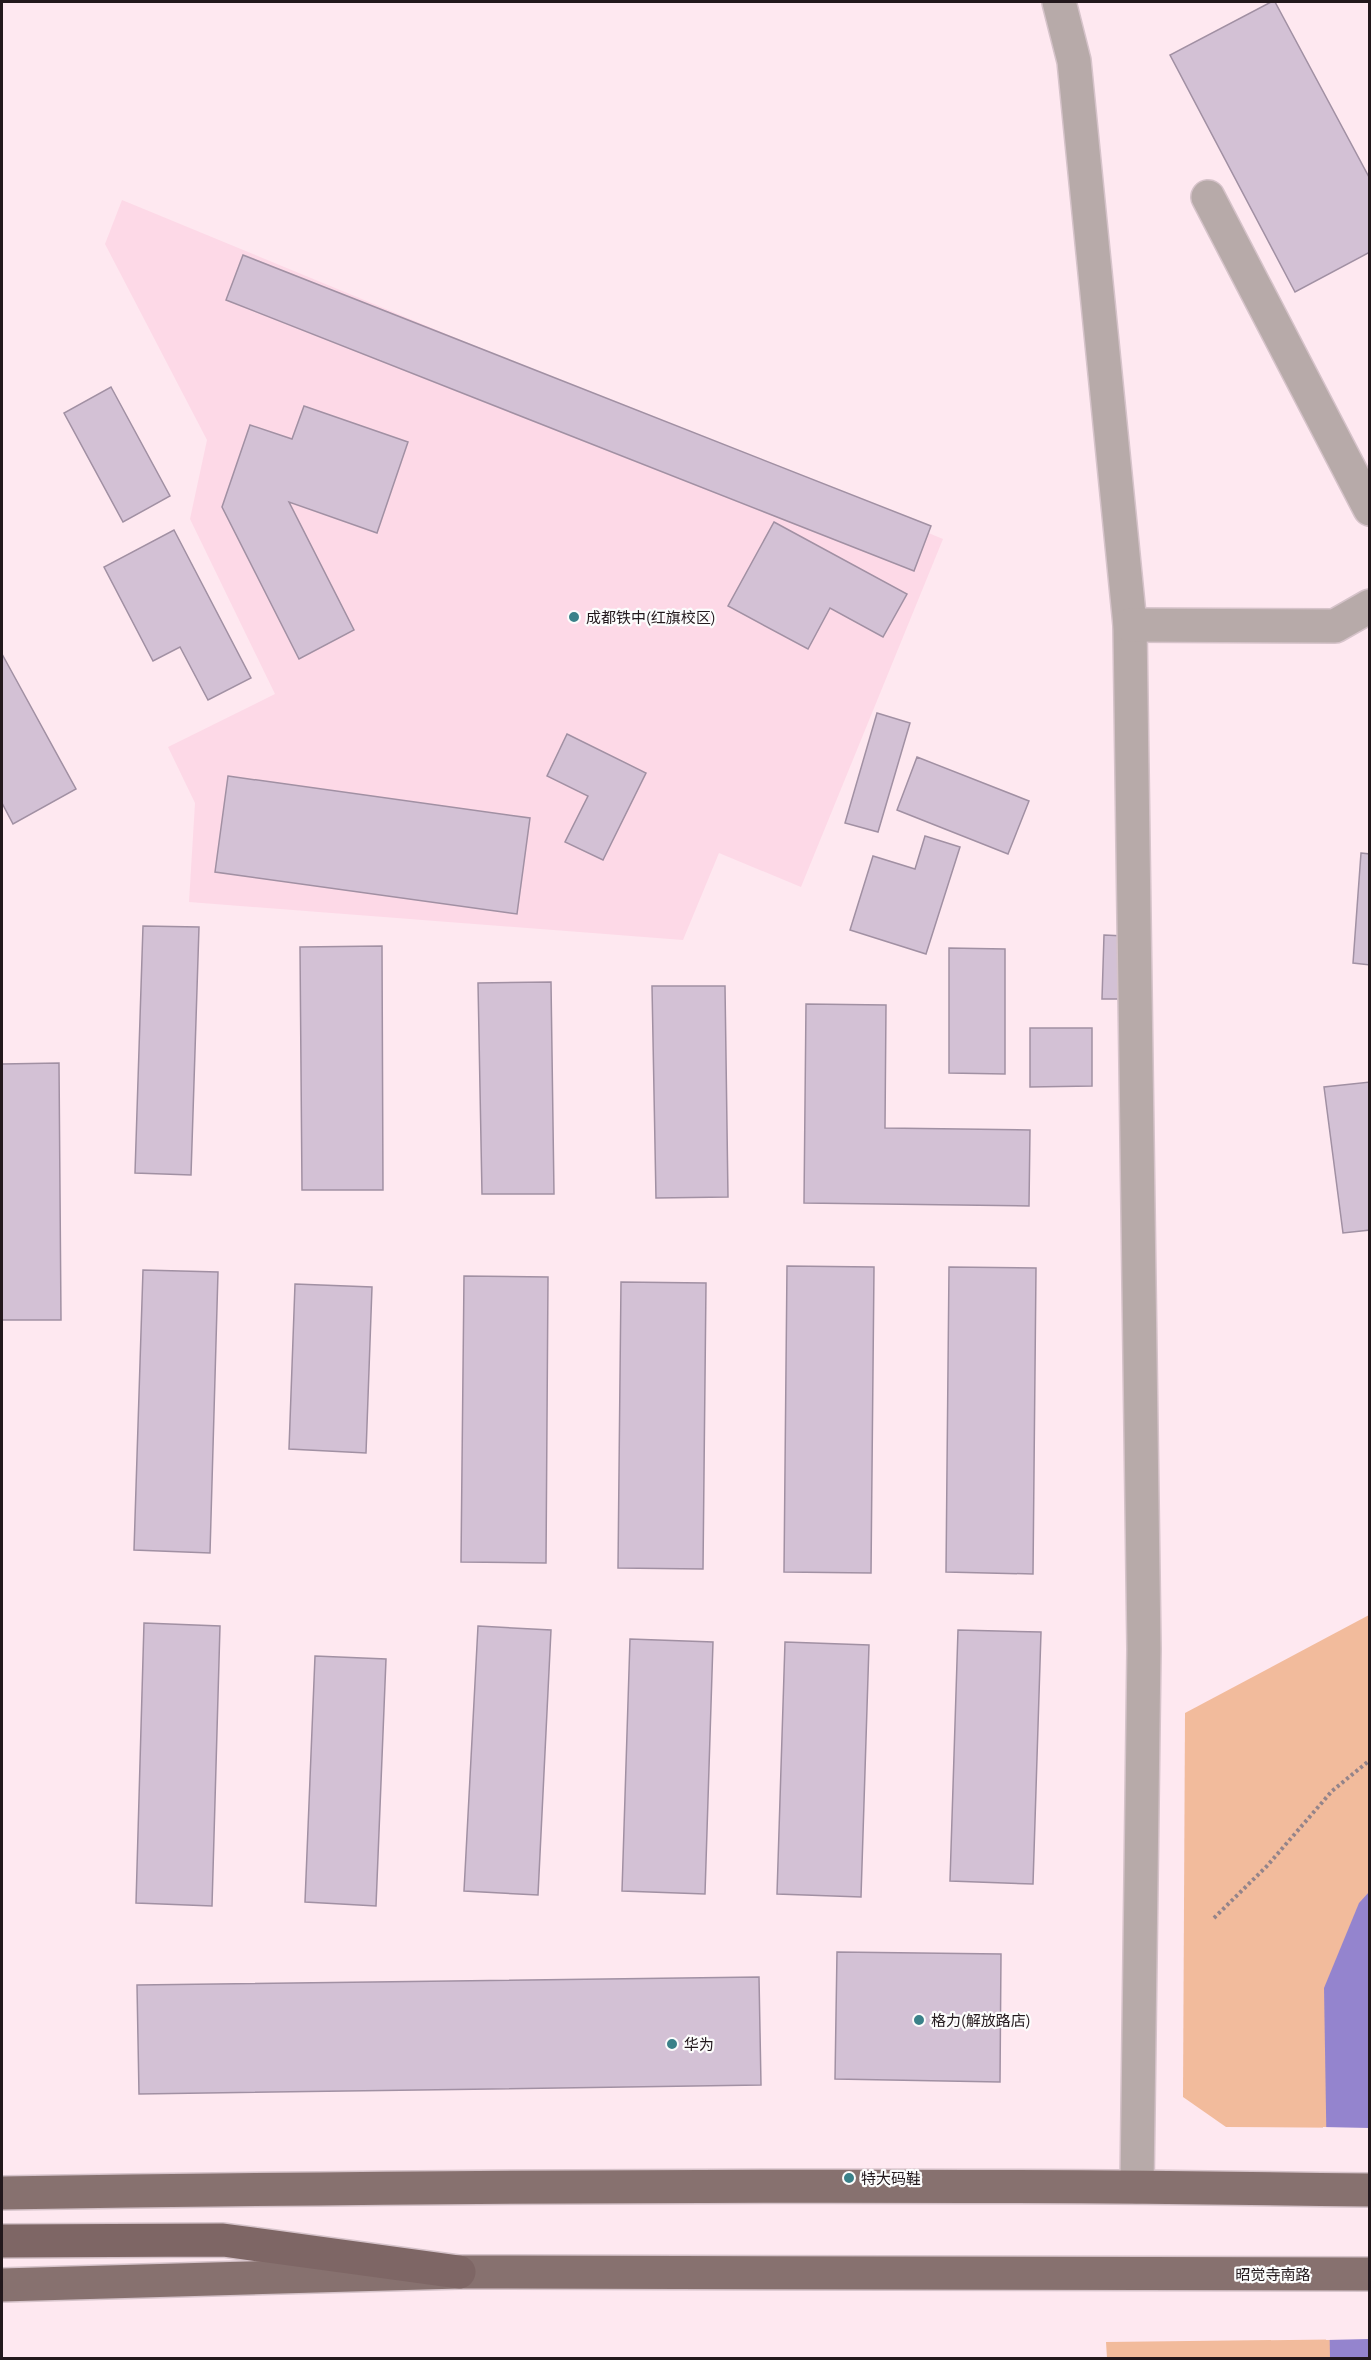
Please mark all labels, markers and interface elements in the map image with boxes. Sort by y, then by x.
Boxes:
place label: 成都铁中(红旗校区) [586,609,715,626]
marker: 成都铁中(红旗校区) [567,610,581,624]
place label: 格力(解放路店) [931,2012,1030,2029]
marker: 格力(解放路店) [912,2013,926,2027]
place label: 华为 [684,2036,714,2053]
marker: 华为 [665,2037,679,2051]
place label: 特大码鞋 [861,2170,921,2187]
marker: 特大码鞋 [842,2171,856,2185]
street label: 昭觉寺南路 [1235,2266,1311,2283]

